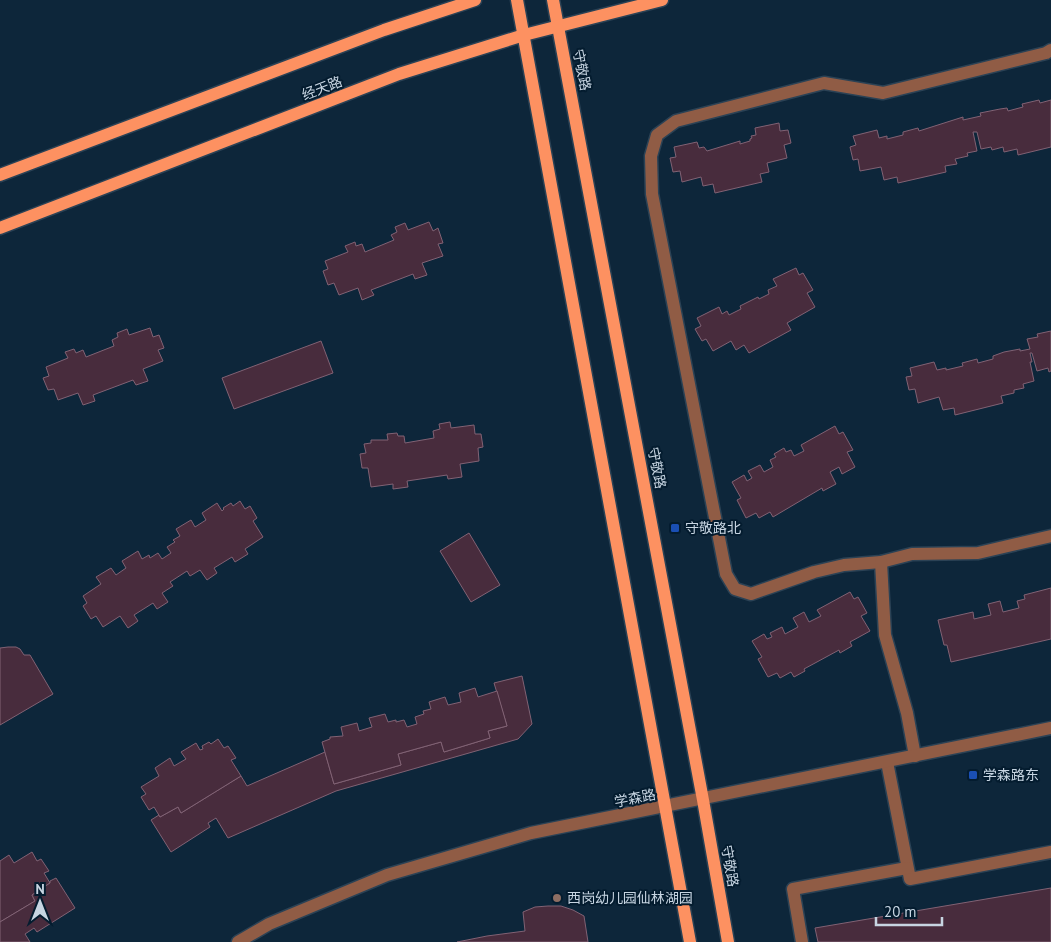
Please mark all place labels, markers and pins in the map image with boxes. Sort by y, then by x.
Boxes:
place label: 守敬路北 [685,519,741,537]
marker: 守敬路北 [669,522,681,534]
place label: 学森路东 [983,766,1039,784]
marker: 学森路东 [967,769,979,781]
place label: 西岗幼儿园仙林湖园 [567,889,693,907]
marker: 西岗幼儿园仙林湖园 [551,892,563,904]

